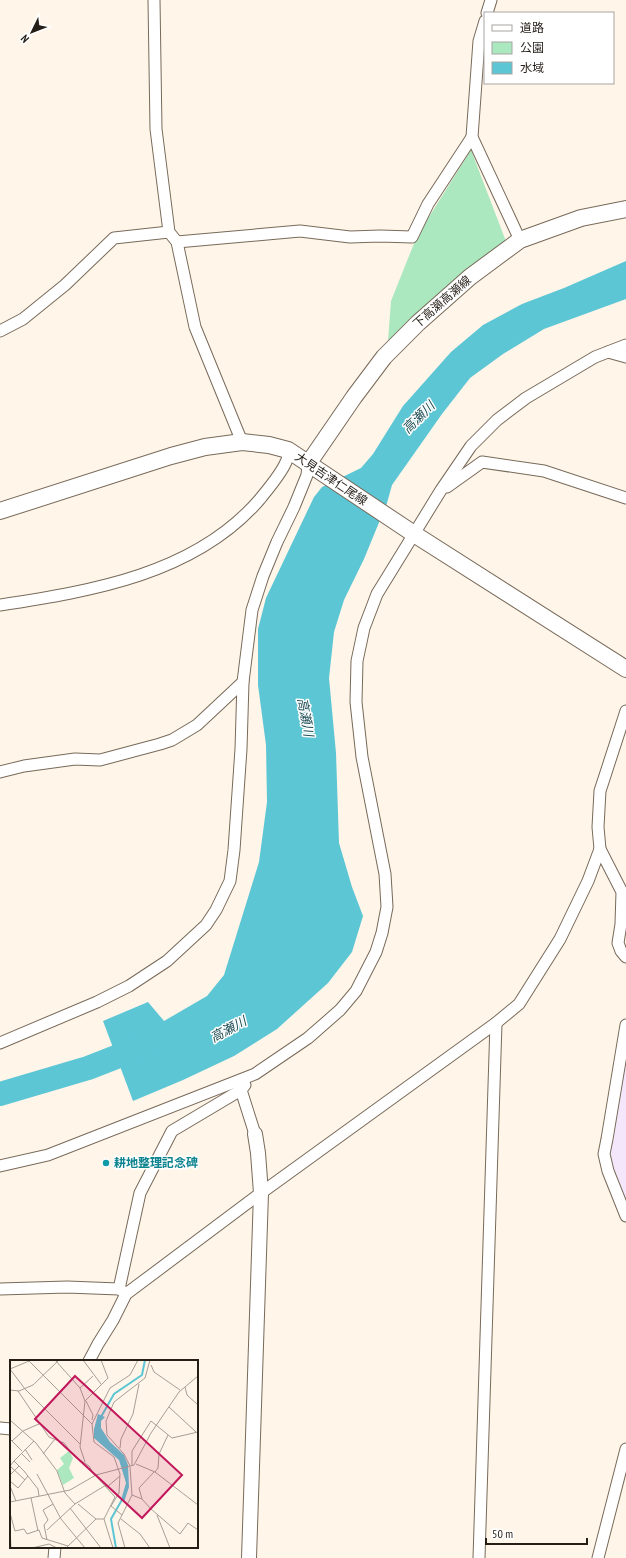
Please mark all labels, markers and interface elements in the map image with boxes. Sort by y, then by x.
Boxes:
north arrow [12,12,52,52]
legend [484,12,614,84]
text: 道路 [520,20,544,35]
text: N [18,32,32,46]
text: 公園 [520,40,544,55]
text: 水域 [520,60,544,75]
street label: 下高瀬高瀬線 [410,272,474,331]
water label: 高瀬川 [399,396,440,437]
street label: 大見吉津仁尾線 [292,449,370,508]
water label: 高瀬川 [294,696,318,740]
water label: 高瀬川 [207,1012,251,1046]
place label: 耕地整理記念碑 [114,1155,198,1170]
marker: 耕地整理記念碑 [101,1158,111,1168]
inset map [10,1360,198,1548]
scale bar [486,1520,587,1546]
text: 50 m [492,1526,513,1541]

